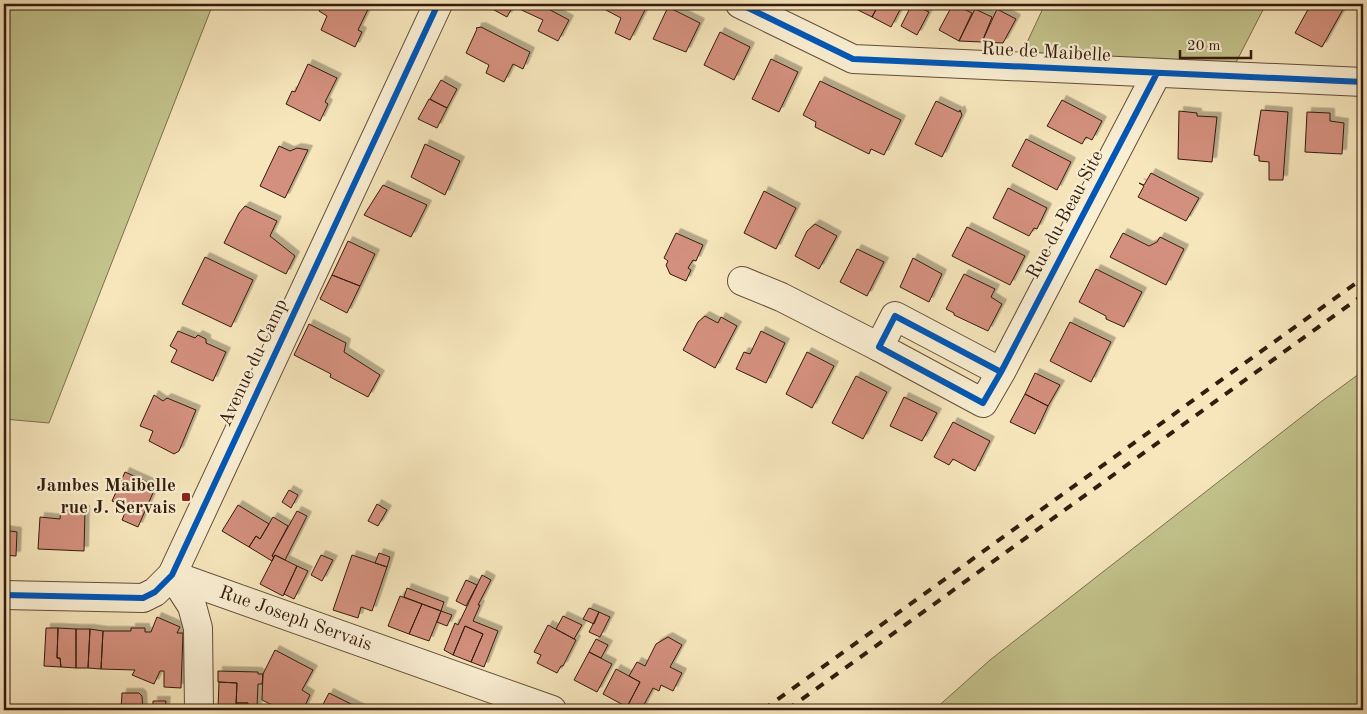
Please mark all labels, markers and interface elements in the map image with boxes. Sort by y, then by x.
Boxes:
scale bar [1180,28,1251,60]
text: 20 m [1187,39,1221,54]
street label: Rue de Maibelle [981,40,1111,66]
street label: Rue du Beau Site [1024,148,1108,282]
street label: Avenue du Camp [216,296,292,430]
place label: Jambes Maibelle rue J. Servais [37,477,176,518]
marker: Jambes Maibelle rue J. Servais [180,491,192,503]
street label: Rue Joseph Servais [217,583,374,655]

